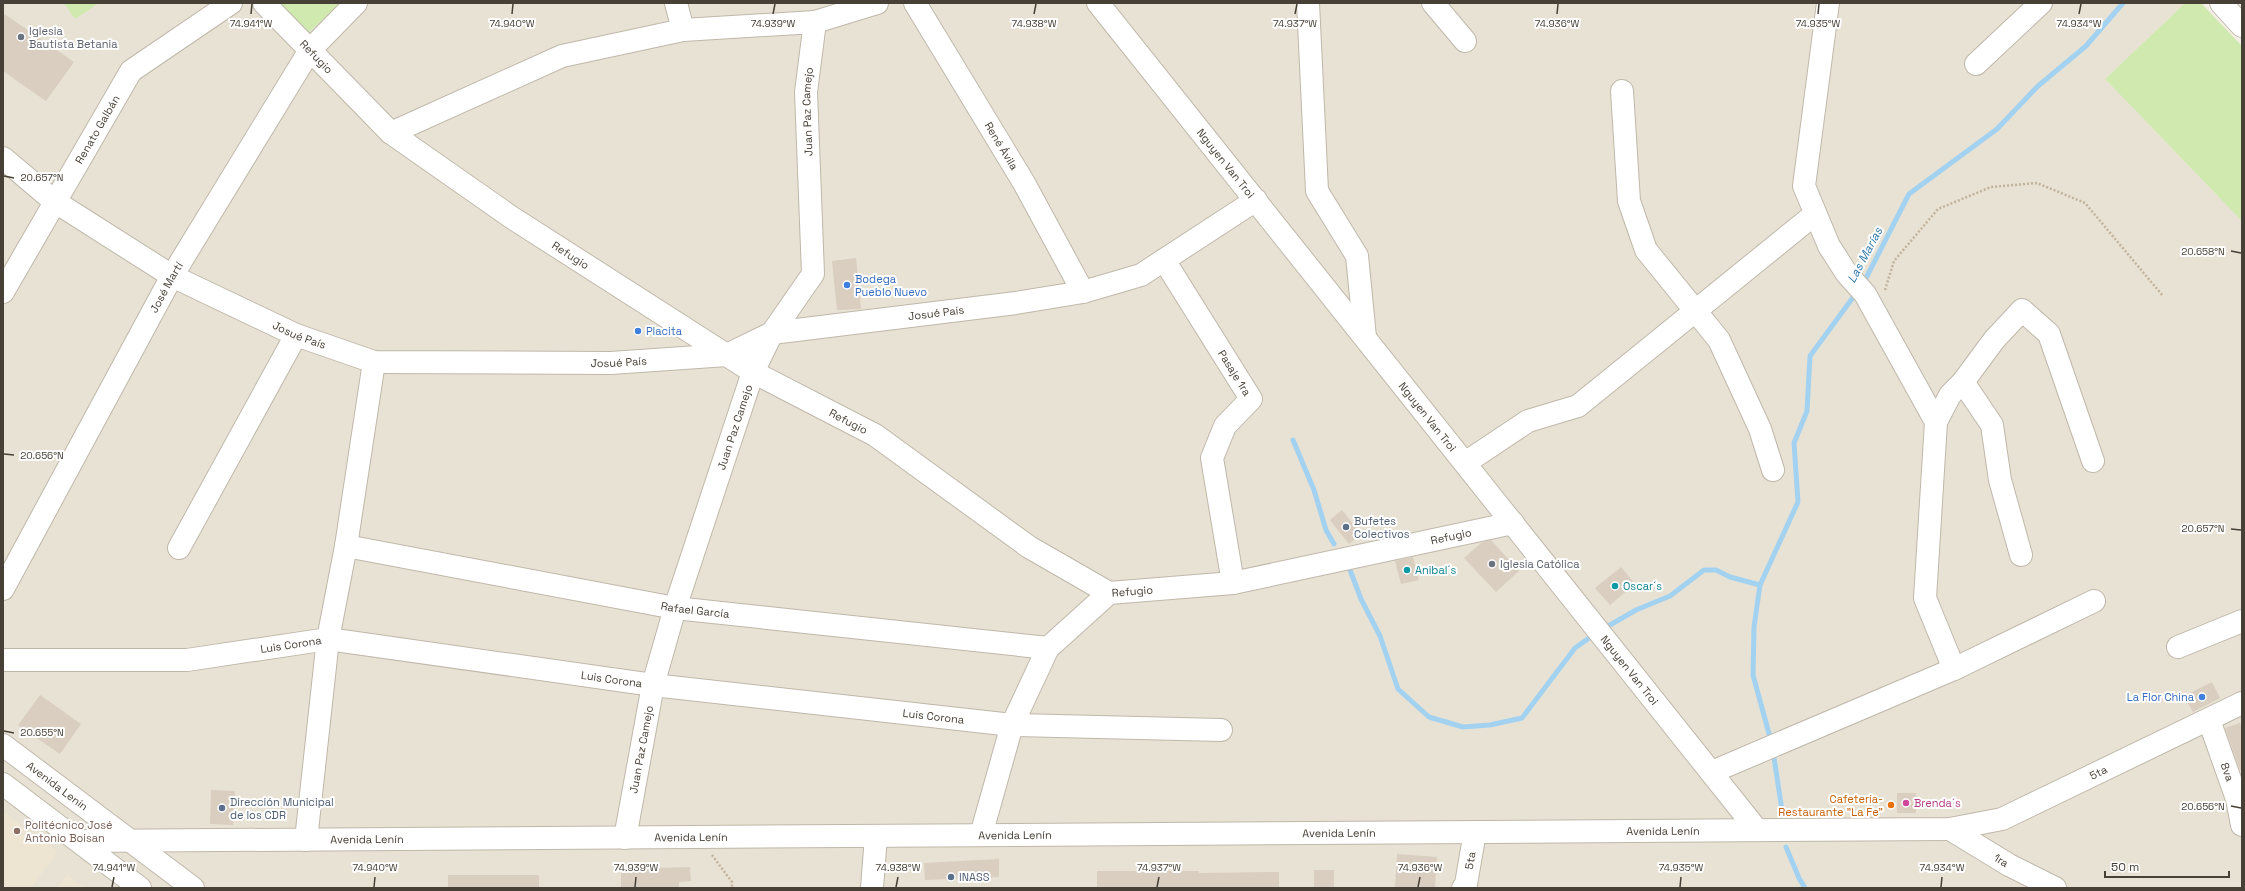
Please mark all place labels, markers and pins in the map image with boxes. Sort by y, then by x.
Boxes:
place label: Iglesia Bautista Betania [29,24,118,51]
marker: Iglesia Bautista Betania [16,32,26,42]
place label: Bodega Pueblo Nuevo [855,272,927,299]
marker: Bodega Pueblo Nuevo [842,280,852,290]
place label: Placita [646,324,683,338]
marker: Placita [633,326,643,336]
place label: Bufetes Colectivos [1354,514,1410,541]
marker: Bufetes Colectivos [1341,522,1351,532]
place label: Iglesia Católica [1500,557,1580,571]
marker: Iglesia Católica [1487,559,1497,569]
place label: Anibal´s [1415,563,1457,577]
marker: Anibal´s [1402,565,1412,575]
place label: Oscar´s [1623,579,1662,593]
marker: Oscar´s [1610,581,1620,591]
place label: La Flor China [2127,690,2195,704]
marker: La Flor China [2197,692,2207,702]
place label: Cafetería- Restaurante "La Fe" [1778,792,1883,819]
place label: Dirección Municipal de los CDR [230,795,334,822]
place label: Brenda´s [1914,796,1961,810]
marker: Brenda´s [1901,798,1911,808]
marker: Cafetería- Restaurante "La Fe" [1886,800,1896,810]
marker: Dirección Municipal de los CDR [217,803,227,813]
place label: Politécnico José Antonio Boisan [25,818,113,845]
marker: Politécnico José Antonio Boisan [12,826,22,836]
place label: INASS [959,870,990,884]
marker: INASS [946,872,956,882]

